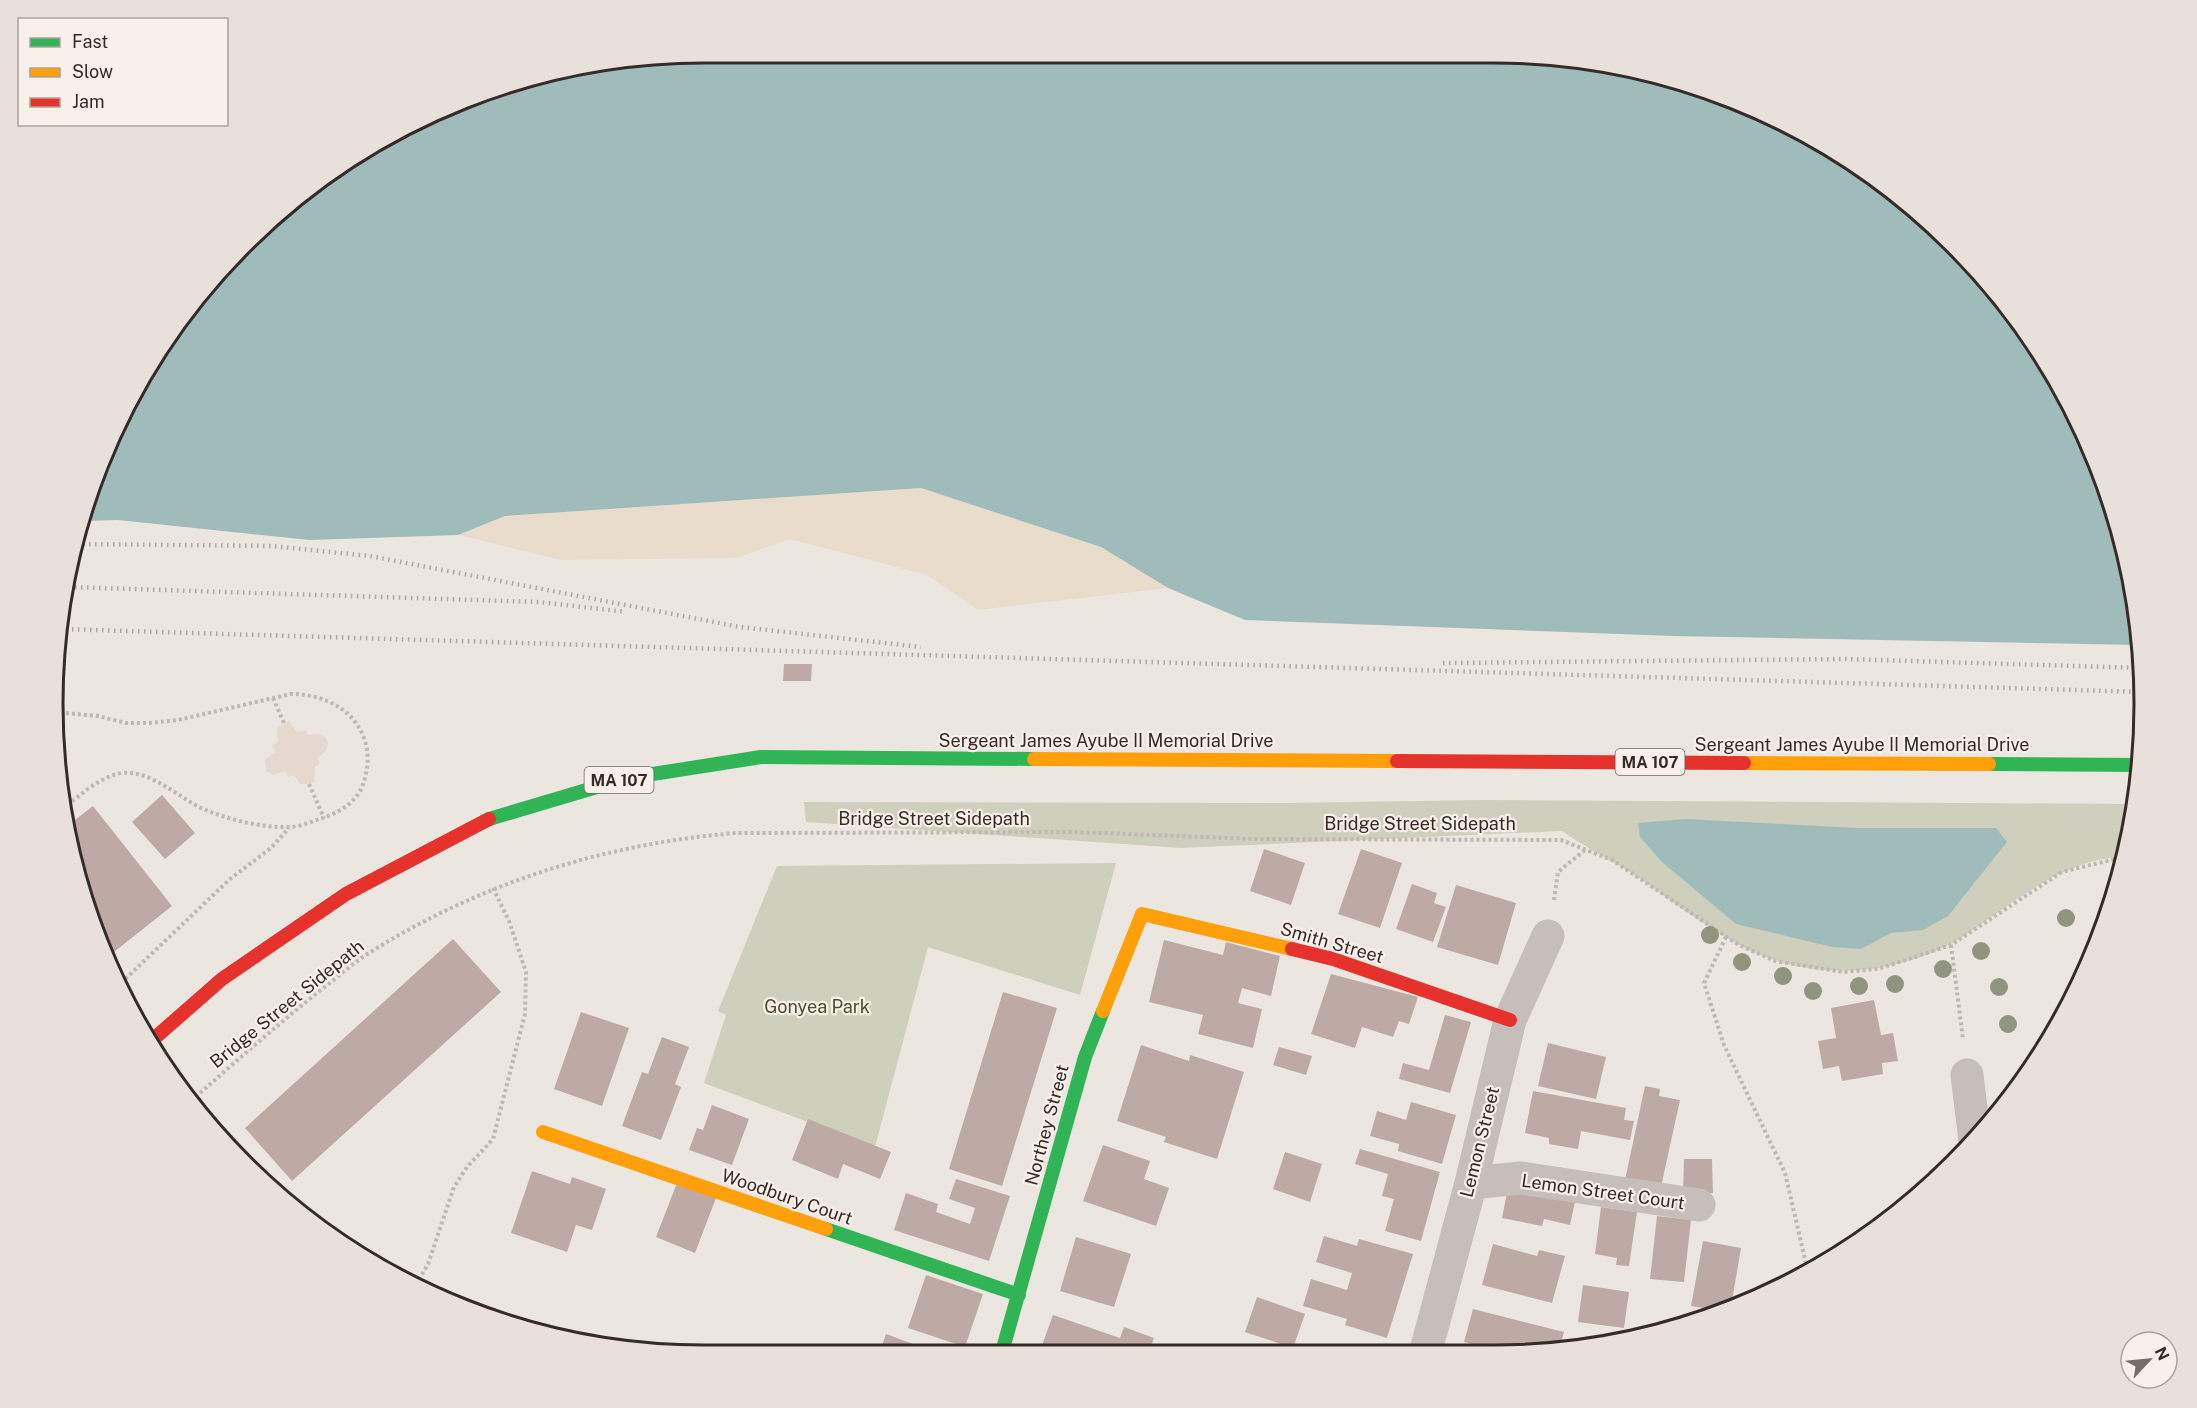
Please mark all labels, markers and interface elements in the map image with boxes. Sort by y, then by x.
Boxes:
legend [18,18,228,126]
text: Fast [72,31,108,52]
text: Slow [72,61,113,82]
text: Jam [72,91,105,112]
street label: Sergeant James Ayube II Memorial Drive [938,730,1274,751]
street label: Sergeant James Ayube II Memorial Drive [1694,734,2030,755]
road number: MA 107 [1616,749,1684,775]
road number: MA 107 [584,767,654,793]
street label: Bridge Street Sidepath [838,808,1030,829]
street label: Bridge Street Sidepath [1324,813,1516,834]
street label: Smith Street [1278,918,1386,967]
street label: Bridge Street Sidepath [206,935,368,1072]
park label: Gonyea Park [764,996,870,1017]
street label: Northey Street [1020,1062,1073,1188]
street label: Lemon Street [1456,1084,1503,1199]
street label: Woodbury Court [719,1164,855,1229]
street label: Lemon Street Court [1520,1170,1686,1213]
north arrow [2119,1330,2179,1390]
text: N [2151,1344,2173,1363]

